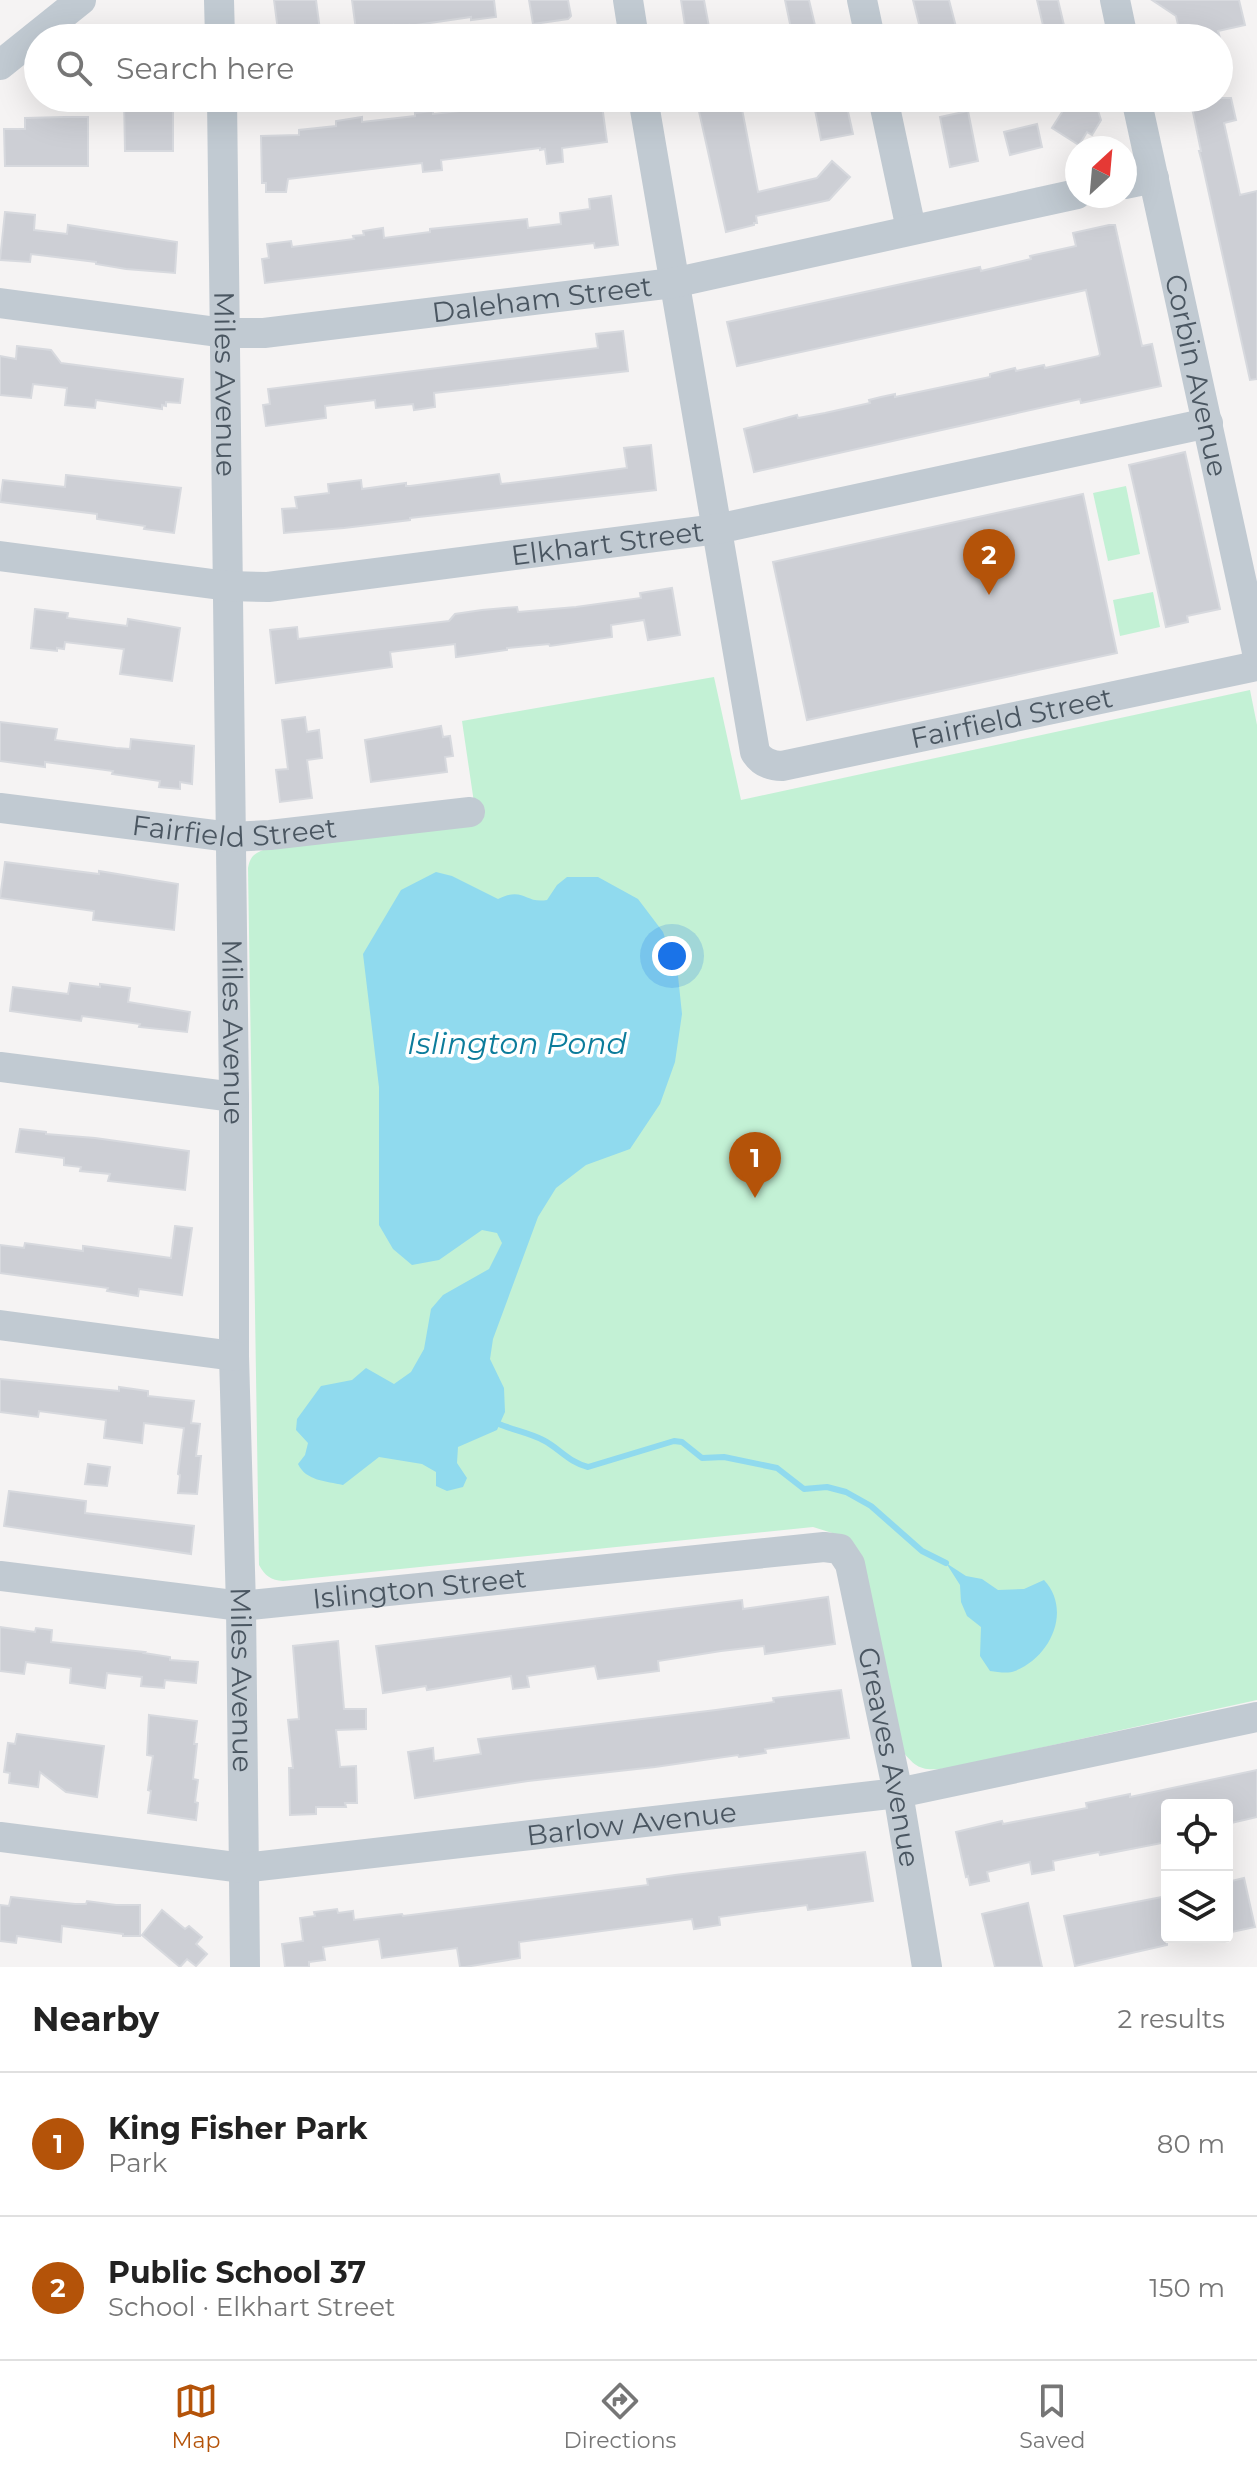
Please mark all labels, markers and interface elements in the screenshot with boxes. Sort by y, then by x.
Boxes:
search box [24,24,1233,112]
icon: search [52,46,96,90]
text: Search here [116,50,294,87]
north arrow [1065,136,1137,208]
street label: Daleham Street [430,269,654,329]
street label: Corbin Avenue [1158,271,1235,480]
street label: Miles Avenue [207,291,244,477]
street label: Elkhart Street [509,514,705,572]
pin: 2 [963,529,1015,595]
street label: Fairfield Street [908,680,1116,755]
street label: Fairfield Street [130,808,338,854]
your location [652,936,692,976]
street label: Miles Avenue [215,939,251,1125]
water label: Islington Pond [407,1025,628,1062]
pin: 1 [729,1132,781,1198]
street label: Islington Street [311,1560,528,1616]
street label: Miles Avenue [223,1587,260,1773]
street label: Greaves Avenue [851,1644,927,1870]
street label: Barlow Avenue [525,1795,738,1852]
map controls [1161,1799,1233,1943]
button: locate [1161,1799,1233,1871]
button: layers [1161,1871,1233,1943]
text: Nearby [32,1998,159,2040]
text: 2 results [1117,2003,1225,2035]
text: King Fisher Park [108,2110,367,2147]
text: 1 [53,2128,63,2160]
text: 80 m [1157,2128,1225,2160]
text: Park [108,2147,167,2179]
text: Public School 37 [108,2254,366,2291]
text: 2 [50,2272,66,2304]
text: 150 m [1149,2272,1225,2304]
text: School · Elkhart Street [108,2291,395,2323]
tab: Map [172,2379,220,2454]
tab: Directions [564,2379,676,2454]
tab: Saved [1019,2379,1085,2454]

